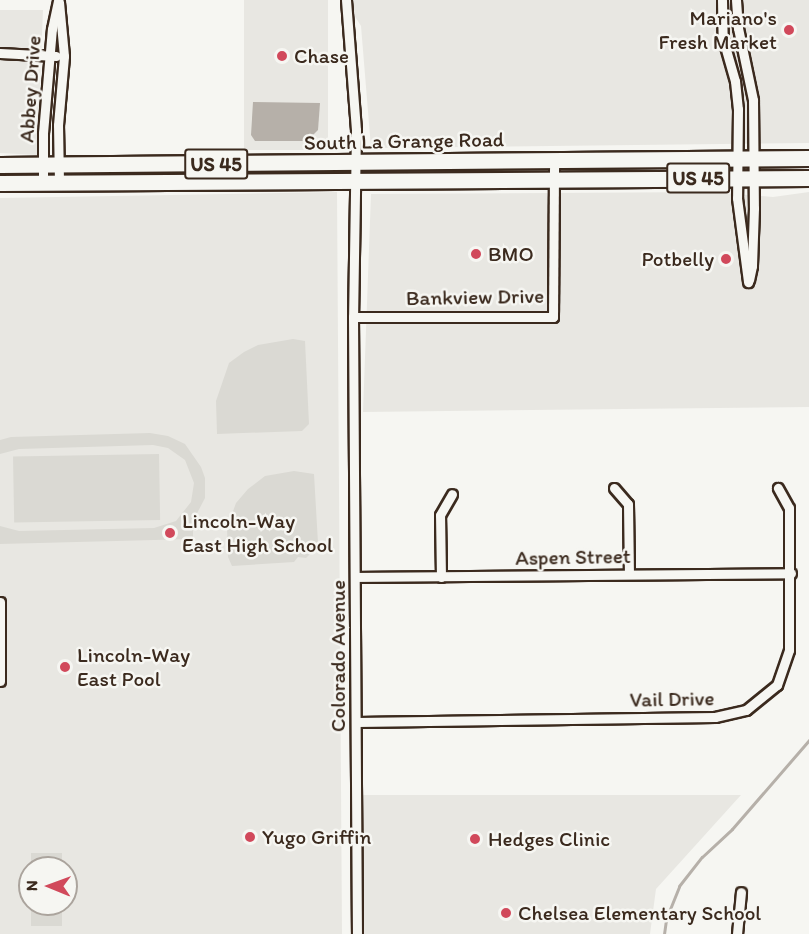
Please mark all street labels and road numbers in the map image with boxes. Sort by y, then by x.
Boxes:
street label: Abbey Drive [14,35,46,143]
street label: South La Grange Road [304,127,504,155]
road number: US 45 [183,147,249,181]
road number: US 45 [665,161,731,195]
street label: Bankview Drive [405,283,545,311]
street label: Aspen Street [515,543,631,571]
street label: Colorado Avenue [325,580,351,732]
street label: Vail Drive [629,686,715,712]

